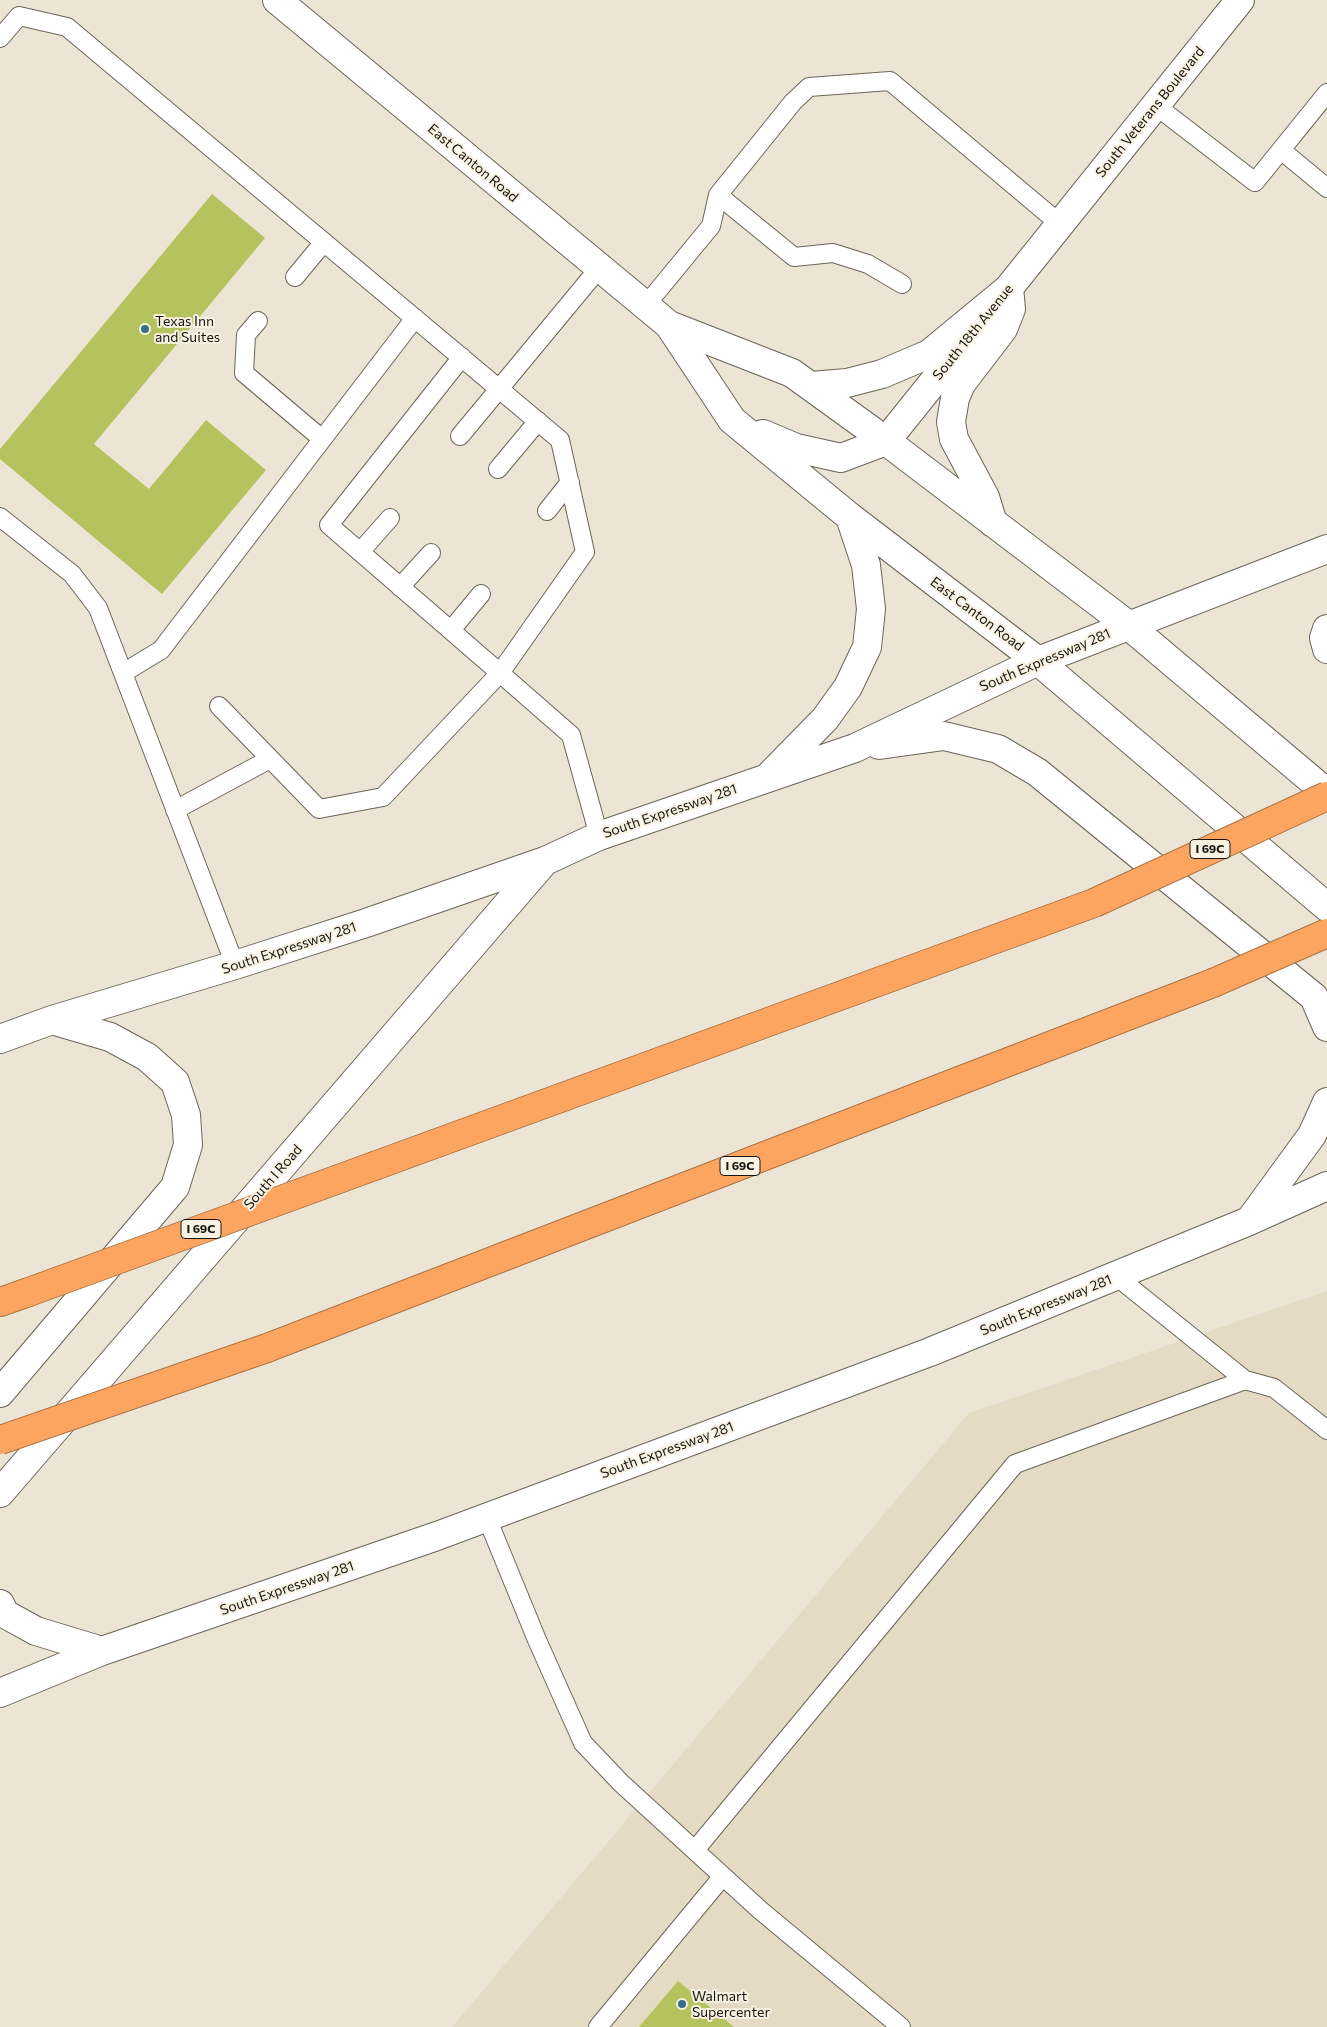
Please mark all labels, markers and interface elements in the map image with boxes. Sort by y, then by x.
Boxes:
street label: South Veterans Boulevard [1092,43,1208,181]
street label: East Canton Road [424,120,522,206]
street label: South 18th Avenue [929,281,1017,383]
place label: Texas Inn and Suites [155,313,220,346]
marker: Texas Inn and Suites [139,323,151,335]
street label: East Canton Road [927,573,1027,655]
street label: South Expressway 281 [977,625,1113,695]
street label: South Expressway 281 [601,780,739,842]
road number: I 69C [1190,840,1230,859]
street label: South Expressway 281 [220,918,358,978]
street label: South I Road [240,1141,306,1213]
road number: I 69C [720,1156,760,1176]
road number: I 69C [181,1220,221,1238]
street label: South Expressway 281 [978,1271,1114,1339]
street label: South Expressway 281 [598,1418,736,1482]
street label: South Expressway 281 [218,1557,356,1619]
place label: Walmart Supercenter [692,1988,770,2020]
marker: Walmart Supercenter [676,1998,688,2010]

